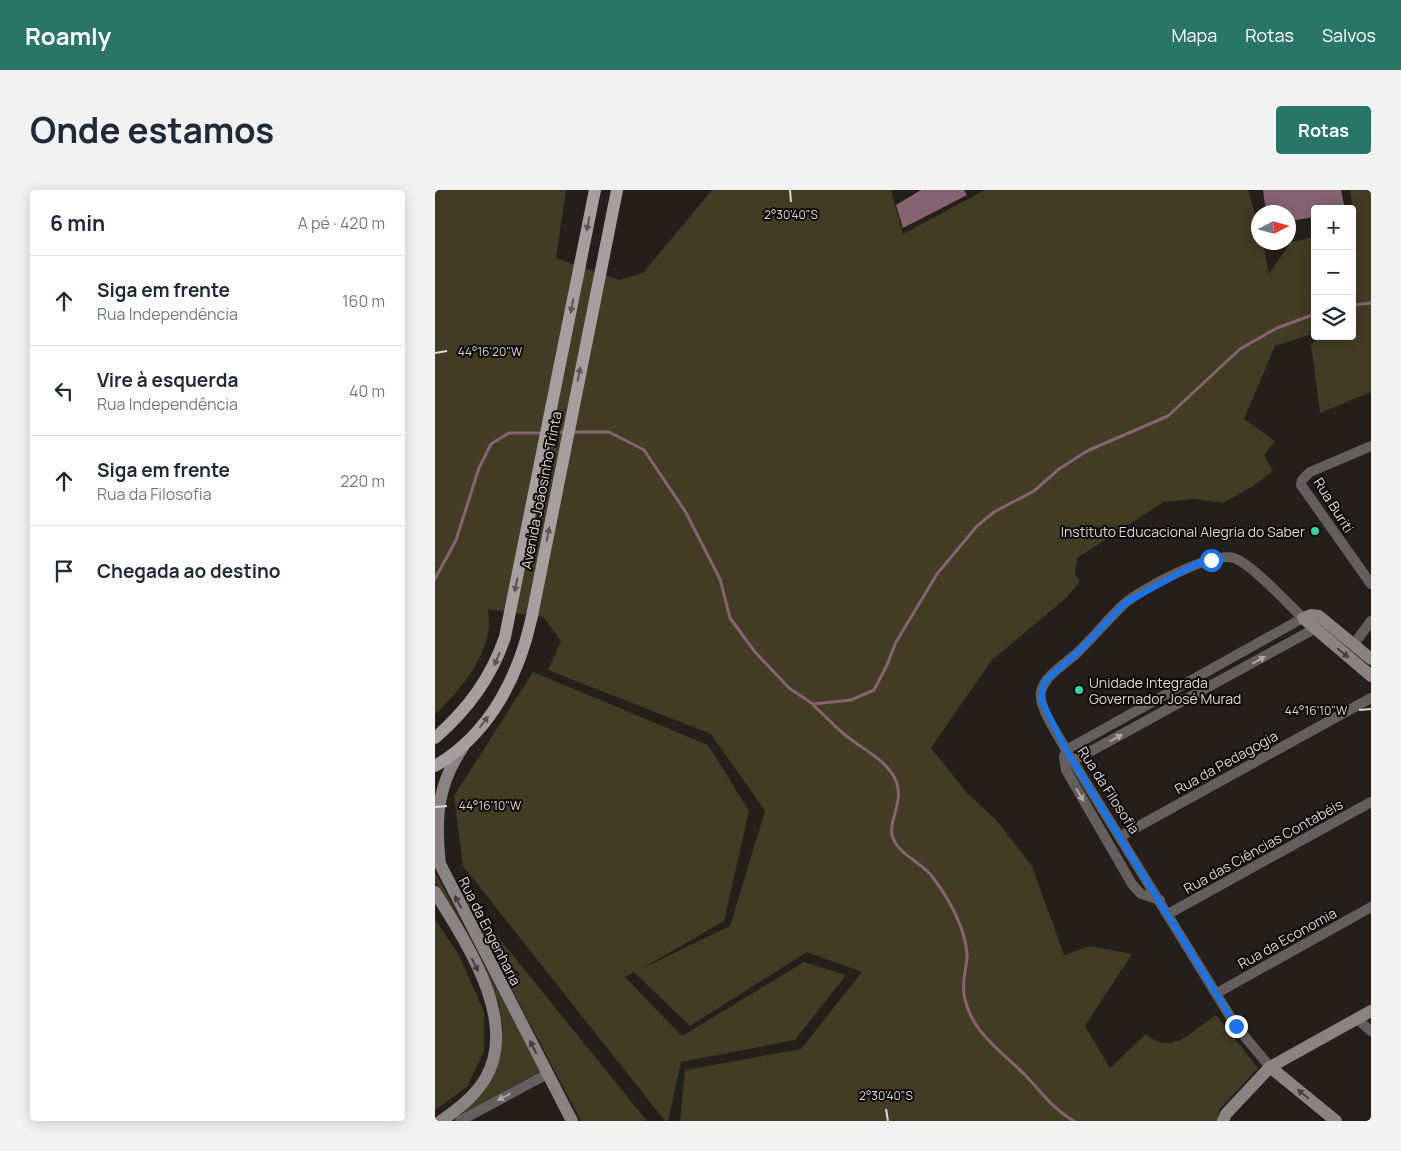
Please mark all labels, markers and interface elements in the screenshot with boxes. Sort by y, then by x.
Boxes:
text: Roamly [25,19,111,52]
text: Mapa [1171,23,1217,47]
text: Rotas [1245,23,1294,47]
text: Salvos [1322,23,1376,47]
text: Onde estamos [30,106,274,154]
button: Rotas [1276,106,1371,154]
north arrow [1251,205,1296,250]
map controls [1311,205,1356,340]
button: + [1311,205,1356,250]
text: 2°30'40"S [764,206,818,223]
text: 6 min [50,209,105,237]
text: A pé · 420 m [298,212,385,234]
one-way arrow [584,216,592,232]
button: − [1311,250,1356,295]
text: Siga em frente [97,277,230,303]
icon: ahead [50,287,78,315]
text: 160 m [342,290,385,312]
button: layers [1311,295,1356,340]
one-way arrow [567,298,575,314]
text: Rua Independência [97,303,238,325]
text: 44°16'20"W [458,343,523,360]
one-way arrow [576,366,584,382]
text: Vire à esquerda [97,367,238,393]
icon: left [50,377,78,405]
text: 40 m [349,380,385,402]
text: Rua Independência [97,393,238,415]
street label: Avenida Joãosinho Trinta [516,409,566,571]
text: Siga em frente [97,457,230,483]
icon: ahead [50,467,78,495]
text: 220 m [340,470,385,492]
street label: Rua Buriti [1310,474,1358,536]
text: Rua da Filosofia [97,483,212,505]
place label: Instituto Educacional Alegria do Saber [1061,522,1305,541]
marker: Instituto Educacional Alegria do Saber [1309,525,1321,537]
one-way arrow [544,526,552,541]
route start [1200,549,1223,572]
icon: arrive [50,557,78,585]
text: Chegada ao destino [97,558,280,584]
one-way arrow [512,578,520,594]
one-way arrow [1336,647,1349,658]
one-way arrow [492,652,500,666]
one-way arrow [1252,655,1265,664]
place label: Unidade Integrada Governador José Murad [1089,673,1241,708]
marker: Unidade Integrada Governador José Murad [1073,684,1085,696]
text: 44°16'10"W [1285,702,1348,719]
one-way arrow [479,716,490,729]
street label: Rua da Pedagogia [1171,726,1281,798]
one-way arrow [1109,733,1123,742]
street label: Rua da Filosofia [1074,743,1144,837]
one-way arrow [1076,788,1085,801]
street label: Rua das Ciências Contabéis [1180,794,1346,898]
text: 44°16'10"W [459,797,522,814]
street label: Rua da Engenharia [454,873,526,989]
one-way arrow [454,895,462,910]
street label: Rua da Economia [1234,903,1340,973]
one-way arrow [471,958,479,972]
route end [1225,1015,1248,1038]
one-way arrow [529,1040,537,1054]
text: 2°30'40"S [859,1087,913,1104]
one-way arrow [1297,1089,1309,1100]
one-way arrow [497,1093,510,1102]

